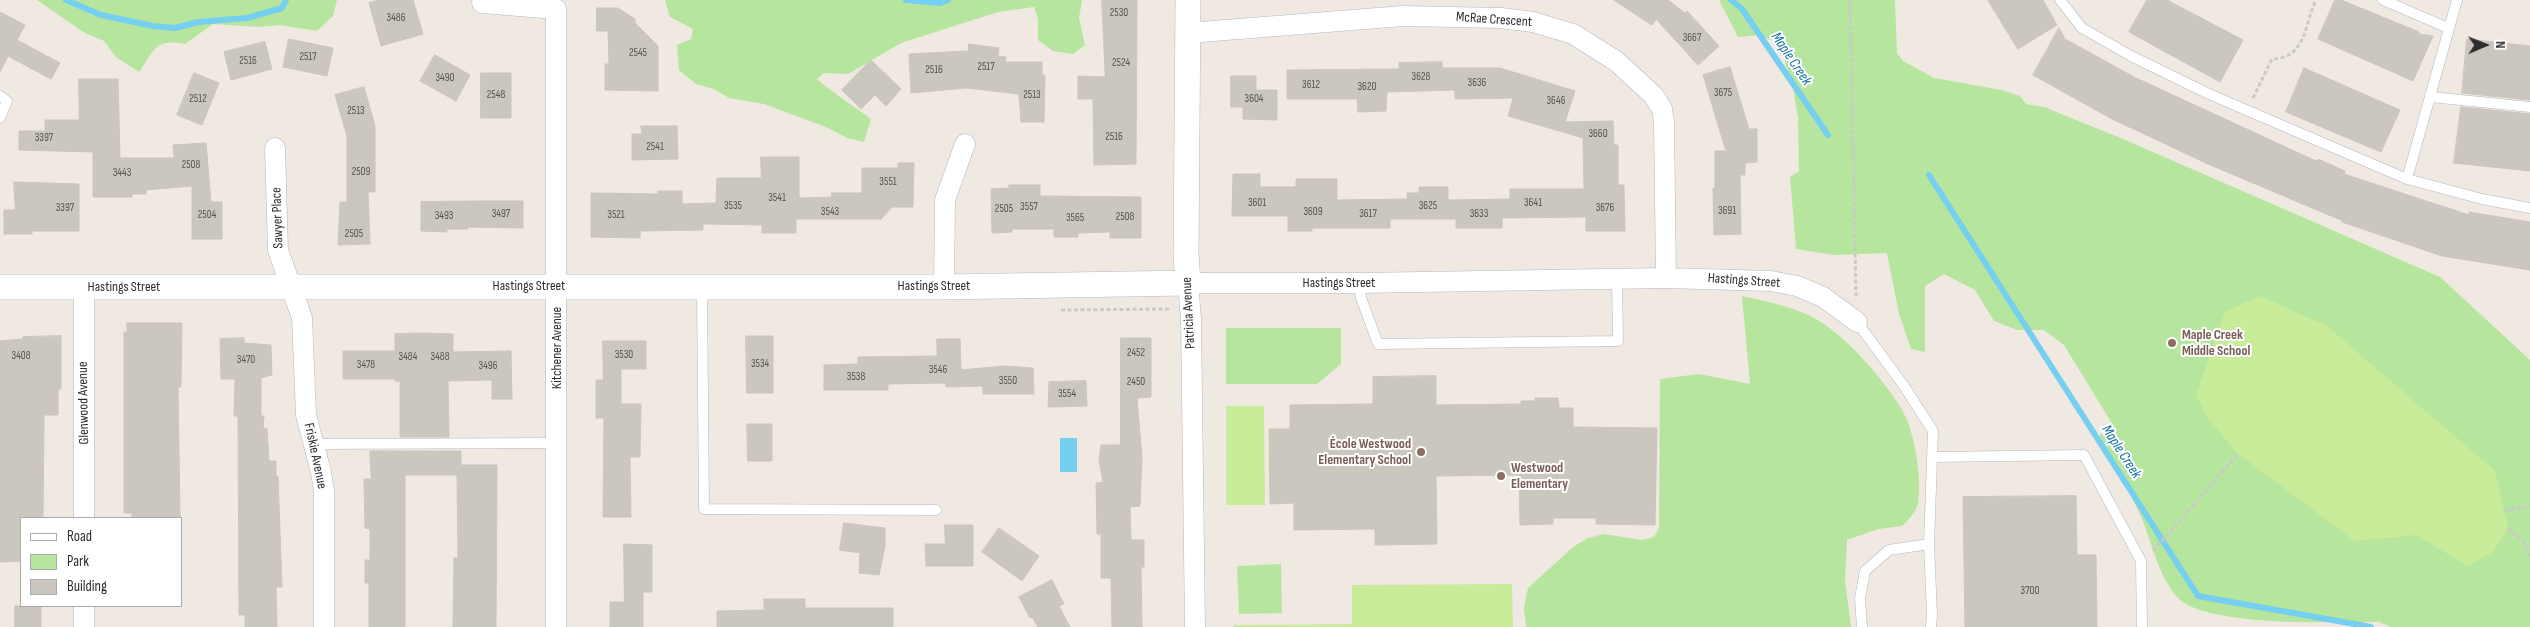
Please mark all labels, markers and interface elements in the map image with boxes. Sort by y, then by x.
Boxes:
house number: 2530 [1110,6,1128,20]
street label: McRae Crescent [1455,9,1533,31]
house number: 3486 [387,11,405,25]
north arrow [2460,20,2510,70]
water label: Maple Creek [1767,29,1815,89]
house number: 3667 [1683,31,1701,45]
text: N [2492,41,2509,49]
house number: 2545 [629,46,647,60]
house number: 2517 [299,50,317,64]
house number: 2516 [239,54,257,68]
house number: 2524 [1112,56,1130,70]
house number: 2517 [977,60,995,74]
house number: 2516 [925,63,943,77]
house number: 3628 [1412,70,1430,84]
house number: 3490 [435,71,455,85]
house number: 3636 [1468,76,1486,90]
house number: 3612 [1302,78,1320,92]
house number: 3620 [1358,80,1376,94]
house number: 3675 [1714,86,1732,100]
house number: 2548 [487,88,505,102]
house number: 2513 [1023,88,1041,102]
house number: 2512 [189,92,207,106]
house number: 3604 [1245,92,1263,106]
house number: 3646 [1546,94,1566,108]
house number: 2513 [347,104,365,118]
house number: 3660 [1588,127,1608,141]
house number: 2516 [1105,130,1123,144]
house number: 3397 [35,131,53,145]
house number: 2541 [646,140,664,154]
house number: 2508 [182,158,200,172]
house number: 2509 [352,165,370,179]
house number: 3443 [113,166,131,180]
house number: 3551 [879,175,897,189]
street label: Sawyer Place [269,187,287,249]
house number: 3541 [768,191,786,205]
house number: 3601 [1248,196,1266,210]
house number: 3641 [1524,196,1542,210]
house number: 3535 [724,199,742,213]
house number: 3625 [1419,199,1437,213]
house number: 3557 [1020,200,1038,214]
house number: 3397 [56,201,74,215]
house number: 3676 [1596,201,1614,215]
house number: 2505 [995,202,1013,216]
house number: 3691 [1718,204,1736,218]
house number: 3543 [821,205,839,219]
house number: 3609 [1303,205,1323,219]
house number: 3497 [492,207,510,221]
house number: 3617 [1359,207,1377,221]
house number: 3633 [1470,207,1488,221]
house number: 2504 [198,208,216,222]
house number: 3521 [607,208,625,222]
house number: 3493 [435,209,453,223]
house number: 2508 [1116,210,1134,224]
house number: 3565 [1066,211,1084,225]
house number: 2505 [345,227,363,241]
street label: Hastings Street [1707,270,1781,292]
street label: Hastings Street [1303,275,1375,291]
street label: Patricia Avenue [1179,277,1199,349]
street label: Hastings Street [493,278,565,294]
street label: Hastings Street [898,278,970,294]
street label: Hastings Street [88,279,160,295]
street label: Kitchener Avenue [549,307,565,389]
place label: Maple Creek Middle School [2182,327,2250,360]
marker: Maple Creek Middle School [2166,337,2178,349]
house number: 2452 [1127,346,1145,360]
house number: 3530 [615,348,633,362]
house number: 3408 [12,349,30,363]
house number: 3484 [399,350,417,364]
house number: 3488 [431,350,449,364]
house number: 3470 [237,353,255,367]
house number: 3534 [751,357,769,371]
house number: 3478 [357,358,375,372]
house number: 3496 [479,359,497,373]
street label: Glenwood Avenue [75,361,93,445]
house number: 3546 [929,363,947,377]
house number: 3538 [847,370,865,384]
house number: 3550 [999,374,1017,388]
house number: 2450 [1127,375,1145,389]
house number: 3554 [1058,387,1076,401]
street label: Friskie Avenue [300,421,330,491]
water label: Maple Creek [2097,422,2145,482]
place label: École Westwood Elementary School [1318,436,1411,468]
marker: École Westwood Elementary School [1415,446,1427,458]
place label: Westwood Elementary [1511,460,1568,492]
marker: Westwood Elementary [1495,470,1507,482]
legend [20,517,182,607]
text: Road [67,527,92,546]
text: Park [67,552,89,571]
text: Building [67,577,107,596]
house number: 3700 [2021,584,2039,598]

